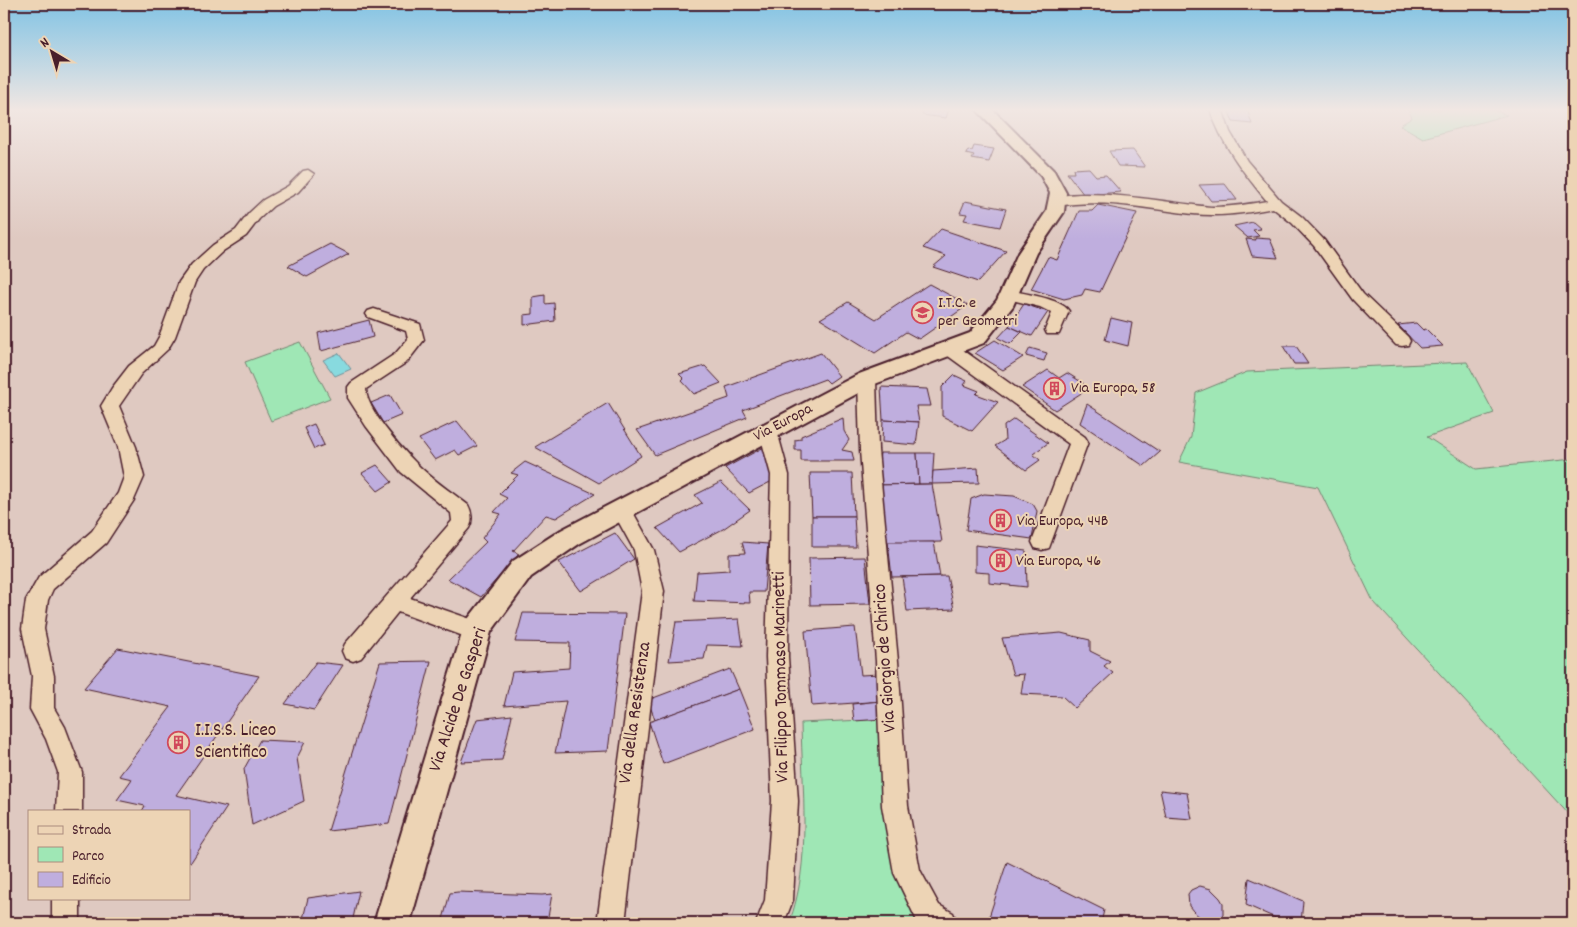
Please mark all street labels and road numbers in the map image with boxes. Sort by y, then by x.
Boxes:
street label: Via Europa [749,398,817,448]
street label: Via Filippo Tommaso Marinetti [767,570,797,783]
street label: Via Giorgio de Chirico [867,583,905,733]
street label: Via Alcide De Gasperi [423,624,495,776]
street label: Via della Resistenza [613,639,659,786]

